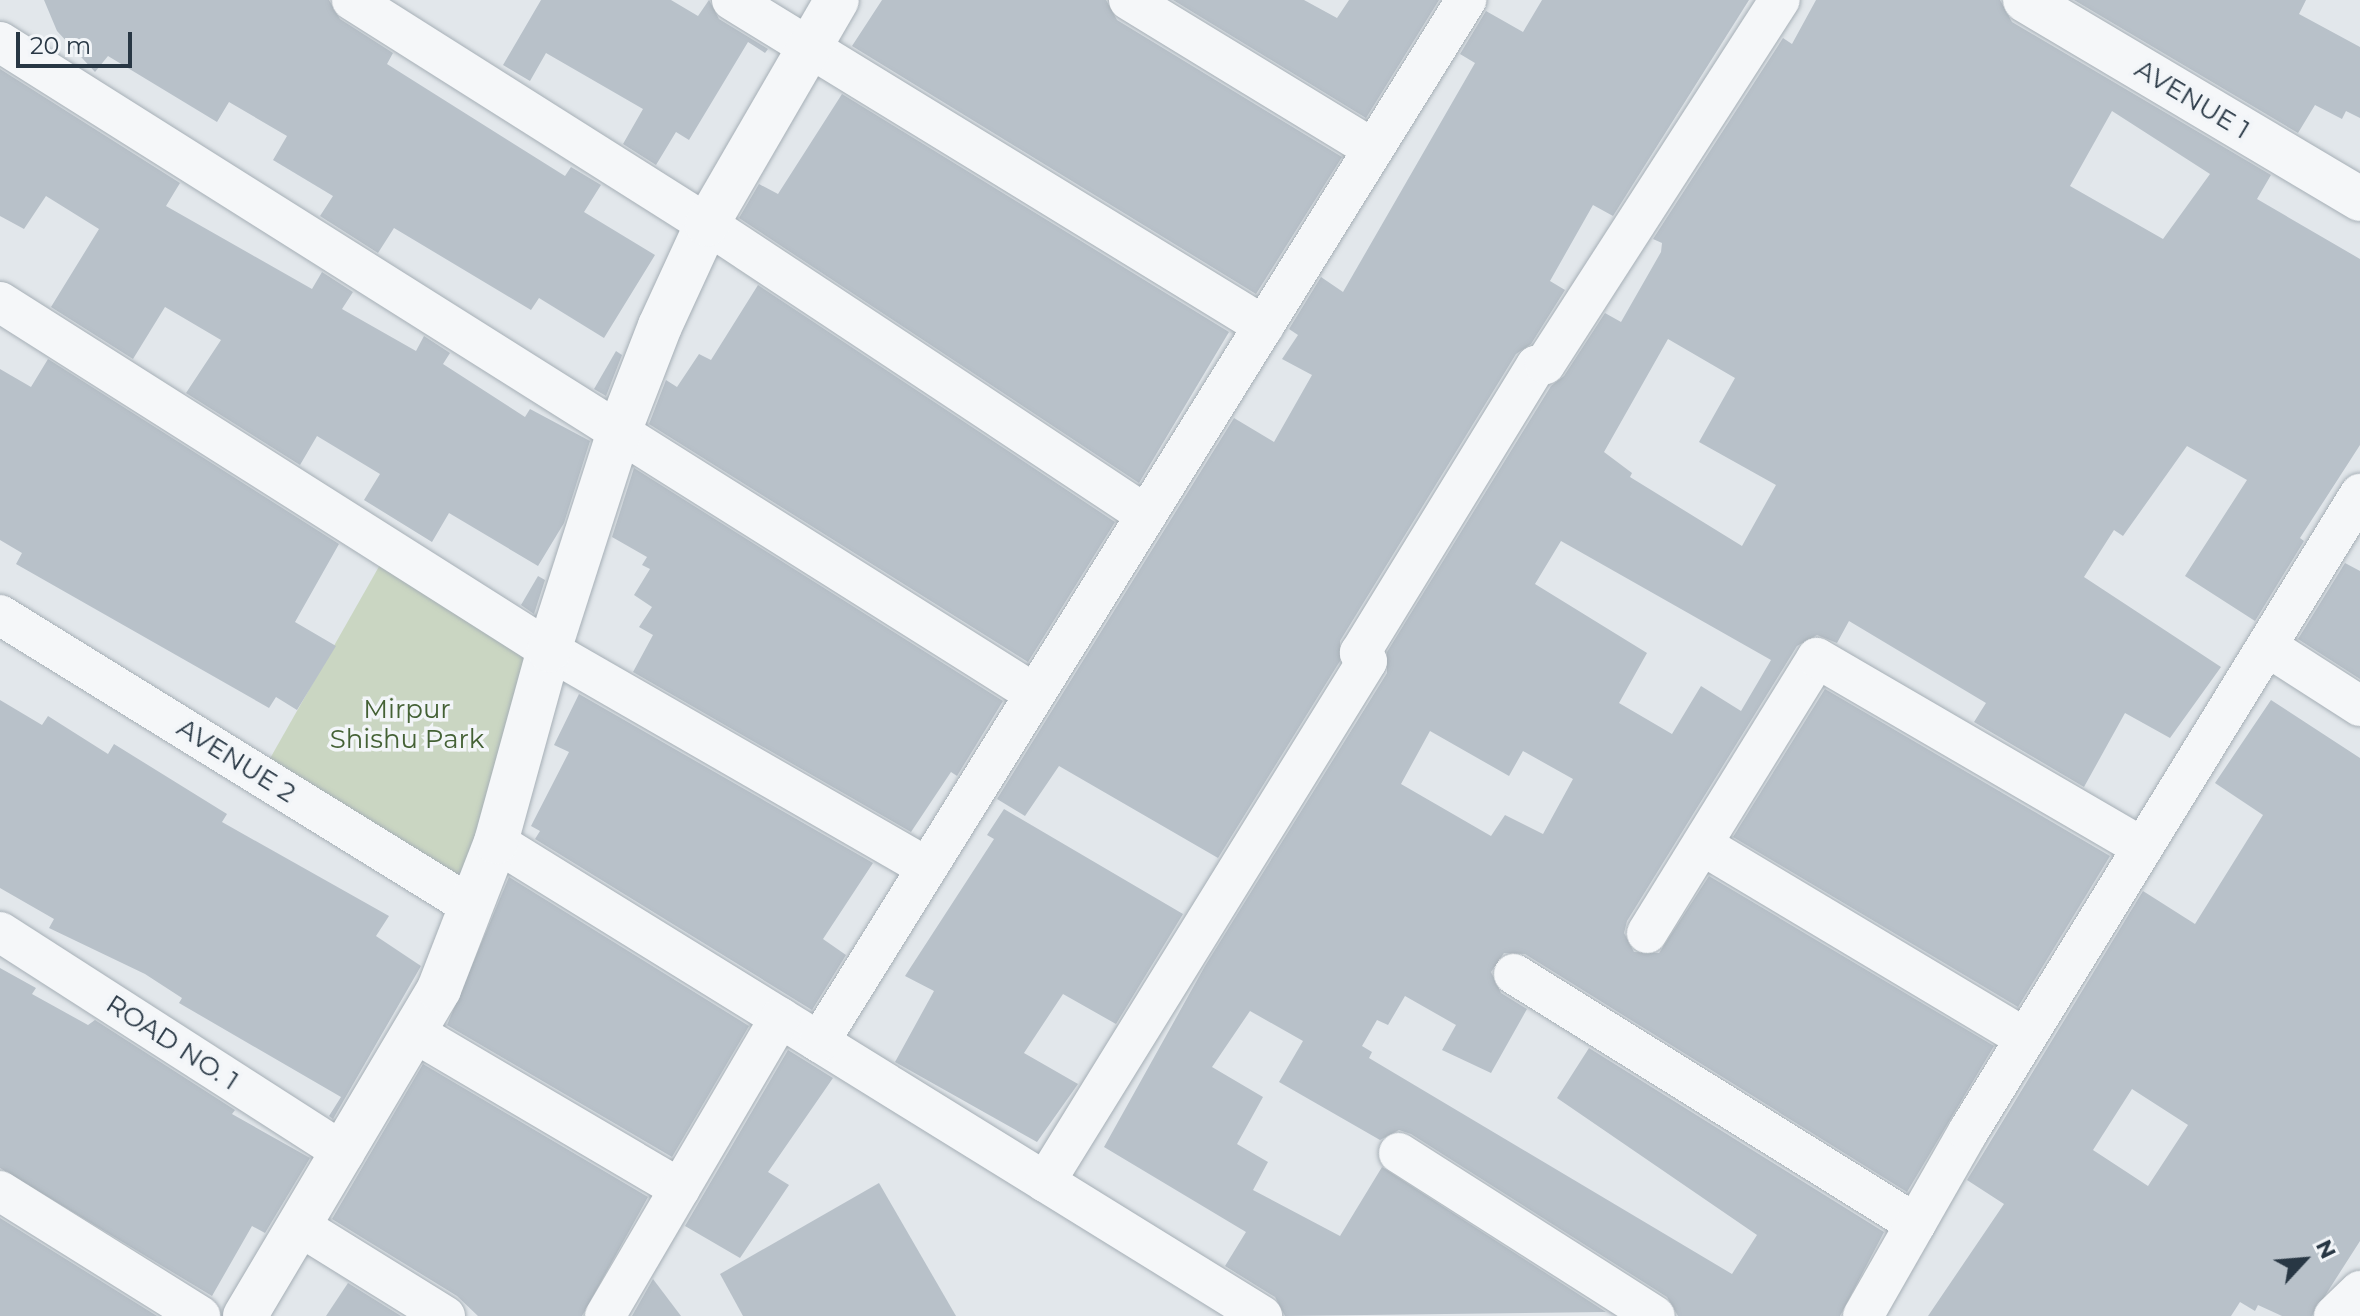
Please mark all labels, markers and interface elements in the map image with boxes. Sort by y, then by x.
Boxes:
scale bar [20,16,136,66]
text: 20 m [30,31,91,60]
street label: AVENUE 1 [2129,54,2255,146]
park label: Mirpur Shishu Park [330,694,484,756]
street label: AVENUE 2 [171,712,301,810]
street label: ROAD NO. 1 [100,989,244,1097]
north arrow [2264,1220,2344,1300]
text: N [2310,1235,2342,1263]

